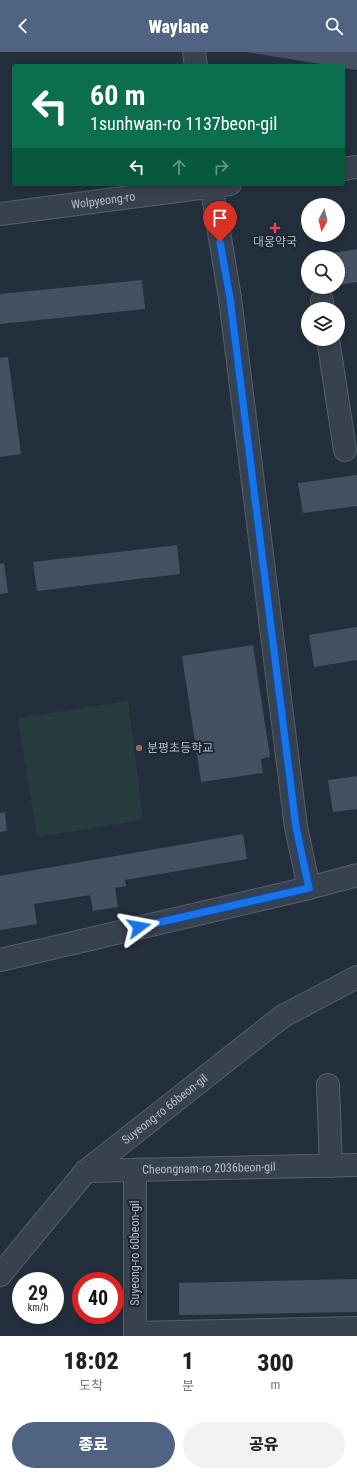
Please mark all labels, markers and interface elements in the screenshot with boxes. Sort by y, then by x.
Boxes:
icon: back [12,15,34,37]
icon: search [323,15,345,37]
text: Waylane [148,16,209,37]
text: 60 m [90,79,146,112]
icon: left [24,80,76,132]
text: 1sunhwan-ro 1137beon-gil [90,113,277,134]
icon: left [126,156,148,178]
icon: ahead [168,156,190,178]
icon: right [210,156,232,178]
street label: Wolpyeong-ro [70,189,136,212]
north arrow [301,198,345,242]
map controls [301,198,345,346]
pin [203,201,237,242]
icon: arrive [209,207,231,229]
marker: 대웅약국 [270,223,280,233]
place label: 대웅약국 [253,235,297,249]
button: search [301,250,345,294]
button: layers [301,302,345,346]
place label: 분평초등학교 [147,741,213,755]
marker: 분평초등학교 [134,743,144,753]
position arrow [118,906,160,948]
street label: Suyeong-ro 66beon-gil [119,1071,210,1147]
street label: Cheongnam-ro 2036beon-gil [142,1160,276,1177]
street label: Suyeong-ro 60beon-gil [128,1200,142,1306]
speed limit sign: 40 [72,1272,124,1324]
text: 29 [28,1281,48,1305]
text: km/h [28,1302,48,1313]
text: 18:02 [63,1347,119,1375]
text: 1 [182,1347,194,1375]
text: 300 [257,1349,294,1377]
text: m [271,1377,280,1392]
text: 도착 [79,1378,103,1393]
text: 분 [182,1378,194,1393]
button: 종료 [12,1422,175,1468]
button: 공유 [183,1422,345,1468]

